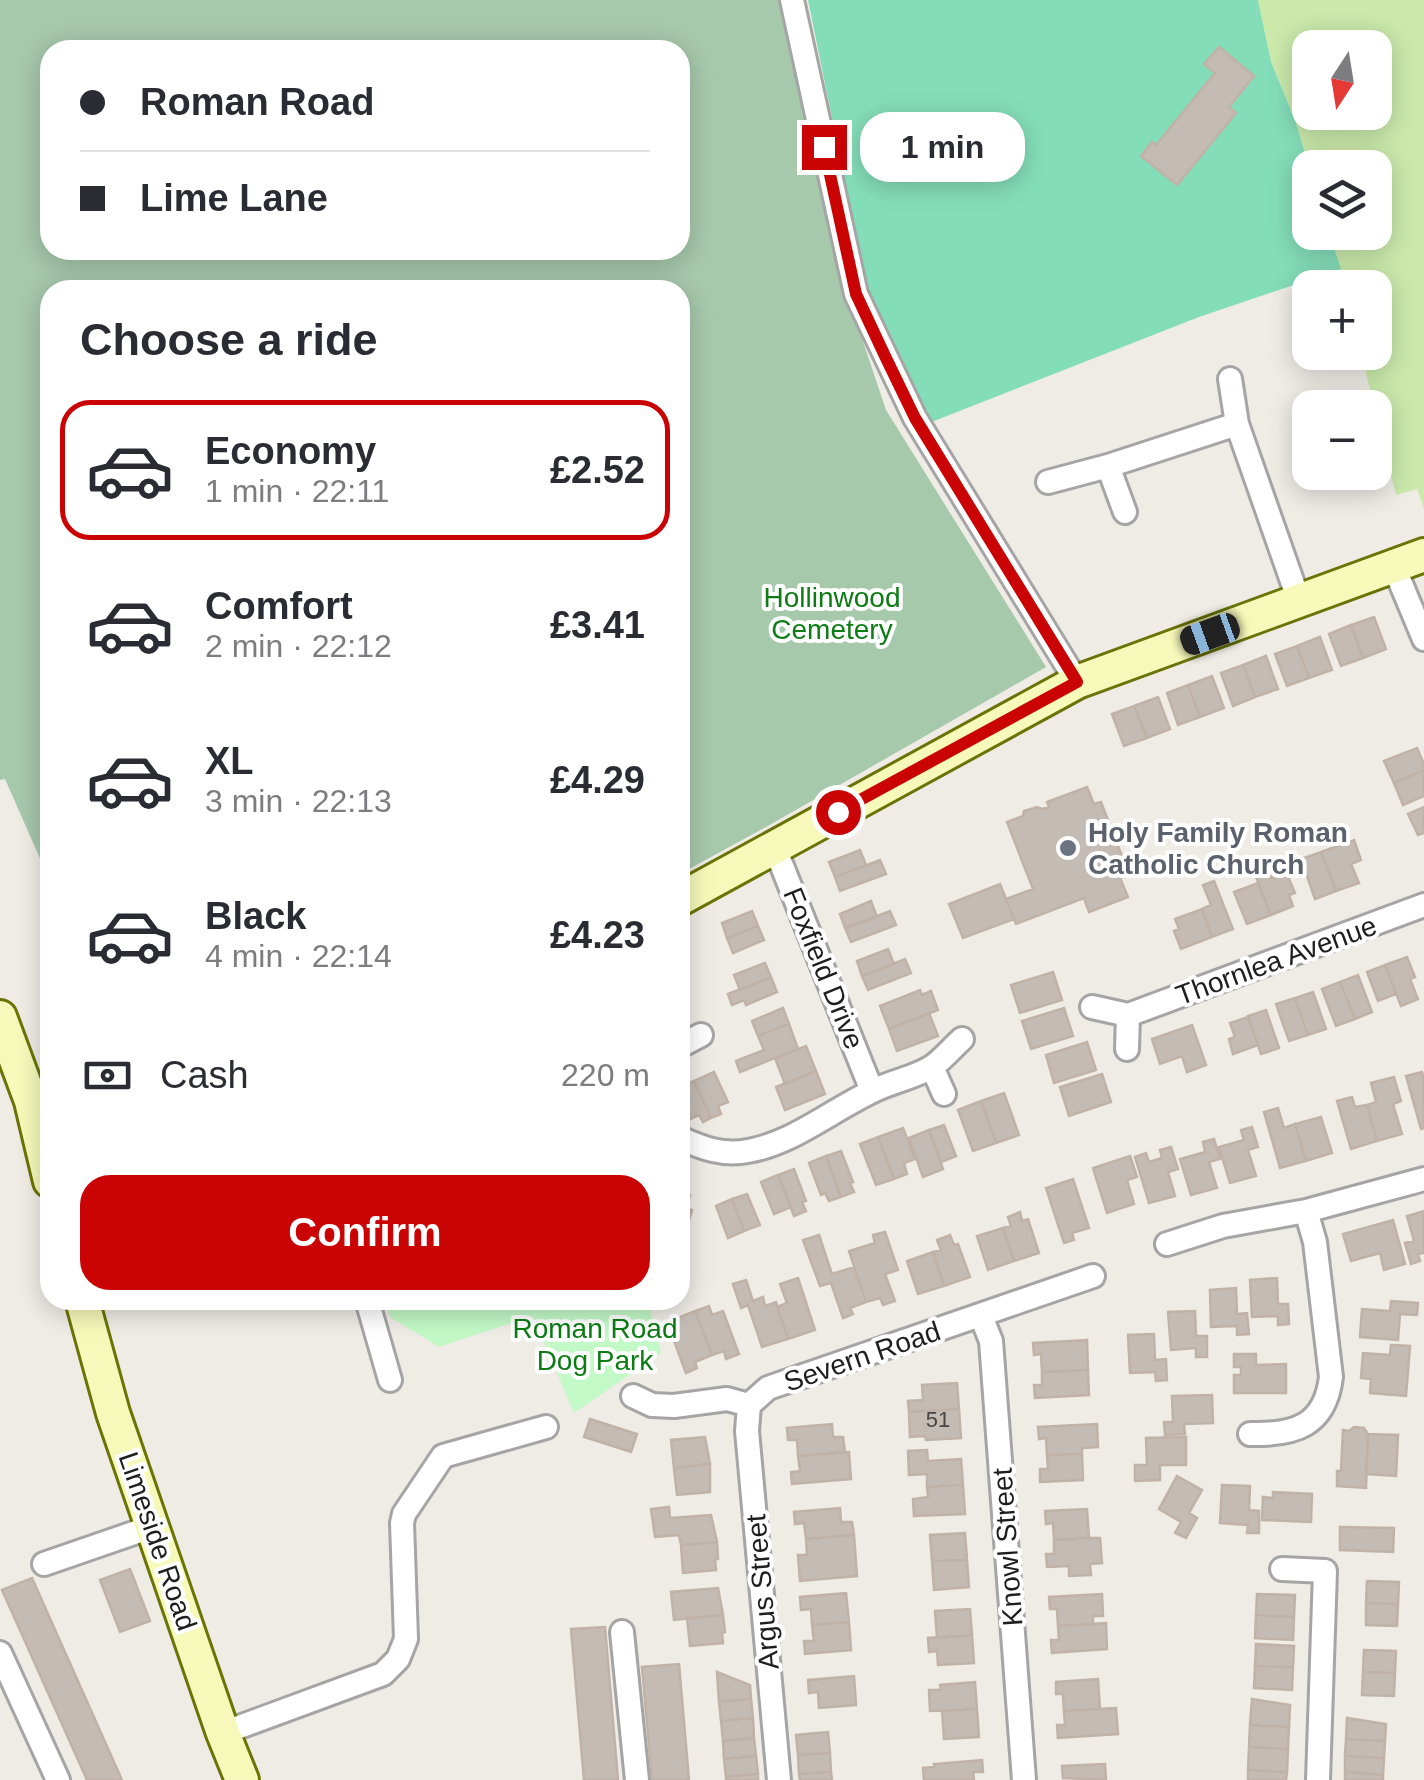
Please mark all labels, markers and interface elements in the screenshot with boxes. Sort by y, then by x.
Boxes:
north arrow [1292,30,1392,130]
map controls [1292,30,1392,490]
text: Roman Road [140,81,374,123]
callout: 1 min [859,112,1024,182]
route end [802,125,847,170]
text: 1 min [901,129,984,165]
button: layers [1292,150,1392,250]
text: Lime Lane [140,177,328,219]
button: + [1292,270,1392,370]
text: Choose a ride [80,314,378,365]
button: − [1292,390,1392,490]
icon: car [85,425,175,515]
text: Economy [205,430,376,472]
text: £2.52 [550,449,645,491]
text: 1 min · 22:11 [205,473,389,509]
icon: car [85,580,175,670]
park label: Hollinwood Cemetery [764,582,900,645]
text: Comfort [205,585,353,627]
text: £3.41 [550,604,645,646]
car [1177,610,1243,658]
text: 2 min · 22:12 [205,628,392,664]
icon: car [85,735,175,825]
text: XL [205,740,254,782]
text: £4.29 [550,759,645,801]
text: 3 min · 22:13 [205,783,392,819]
route start [816,790,861,835]
place label: Holy Family Roman Catholic Church [1088,817,1348,880]
marker: Holy Family Roman Catholic Church [1057,837,1079,859]
street label: Foxfield Drive [777,883,870,1053]
icon: car [85,890,175,980]
text: Black [205,895,306,937]
street label: Thornlea Avenue [1172,910,1381,1011]
text: £4.23 [550,914,645,956]
text: 4 min · 22:14 [205,938,392,974]
icon: cash [80,1048,135,1103]
text: Cash [160,1054,249,1096]
text: 220 m [561,1057,650,1093]
button: Confirm [80,1175,650,1290]
park label: Roman Road Dog Park [513,1313,677,1376]
street label: Severn Road [780,1315,944,1398]
house number: 51 [926,1407,950,1432]
street label: Limeside Road [112,1448,203,1635]
street label: Knowl Street [986,1466,1028,1627]
street label: Argus Street [740,1513,785,1671]

